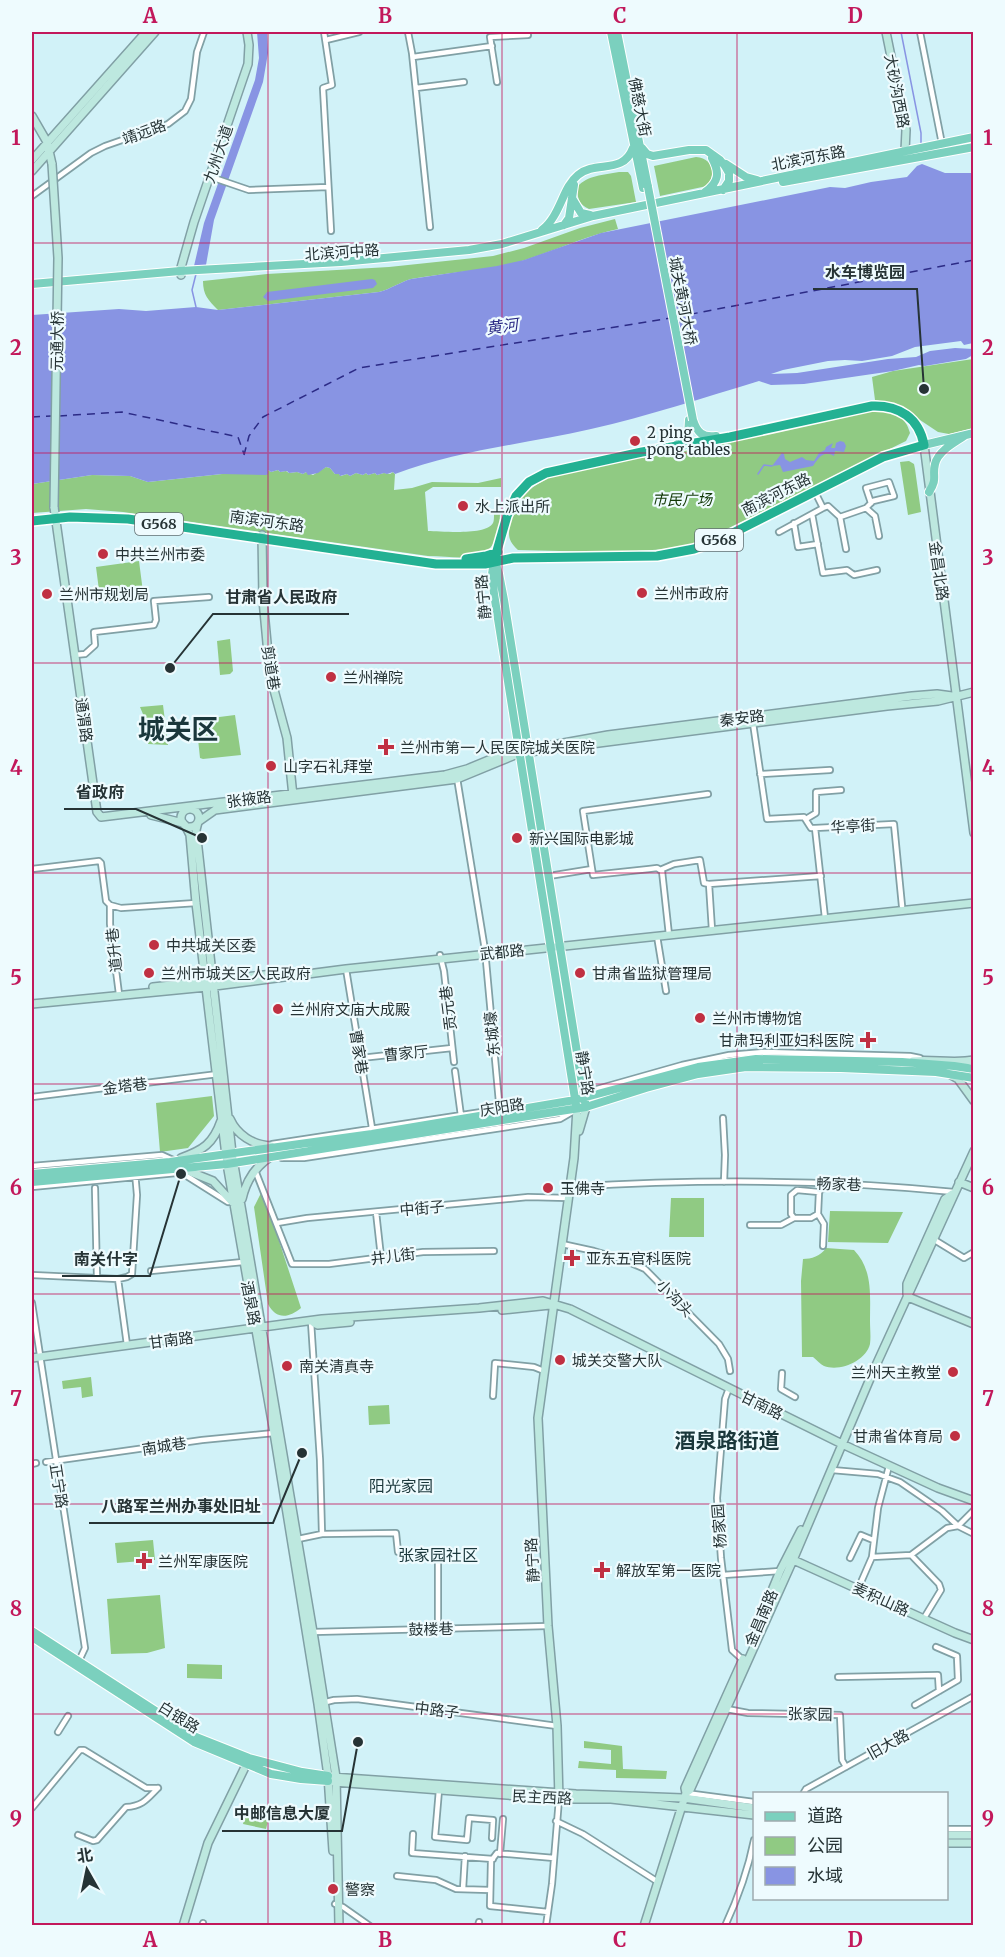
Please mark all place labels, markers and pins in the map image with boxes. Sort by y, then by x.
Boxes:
callout: 水车博览园 [813,255,917,289]
place label: 2 ping pong tables [647,423,730,459]
marker: 2 ping pong tables [628,434,642,448]
place label: 水上派出所 [475,497,550,516]
marker: 水上派出所 [456,499,470,513]
place label: 中共兰州市委 [115,545,205,564]
marker: 中共兰州市委 [96,547,110,561]
callout: 甘肃省人民政府 [213,580,349,614]
place label: 兰州市政府 [654,584,729,603]
place label: 兰州市规划局 [59,585,149,604]
marker: 兰州市政府 [635,586,649,600]
marker: 兰州市规划局 [40,587,54,601]
place label: 兰州禅院 [343,668,403,687]
marker: 兰州禅院 [324,670,338,684]
marker: 兰州市第一人民医院城关医院 [377,738,395,756]
place label: 兰州市第一人民医院城关医院 [400,738,595,757]
place label: 山字石礼拜堂 [283,757,373,776]
marker: 山字石礼拜堂 [264,759,278,773]
callout: 省政府 [64,775,136,809]
place label: 新兴国际电影城 [529,829,634,848]
marker: 新兴国际电影城 [510,831,524,845]
place label: 中共城关区委 [166,936,256,955]
marker: 中共城关区委 [147,938,161,952]
place label: 兰州市城关区人民政府 [161,964,311,983]
place label: 甘肃省监狱管理局 [592,964,712,983]
marker: 兰州市城关区人民政府 [142,966,156,980]
marker: 甘肃省监狱管理局 [573,966,587,980]
place label: 兰州府文庙大成殿 [290,1000,410,1019]
marker: 兰州府文庙大成殿 [271,1002,285,1016]
place label: 兰州市博物馆 [712,1009,802,1028]
marker: 兰州市博物馆 [693,1011,707,1025]
place label: 甘肃玛利亚妇科医院 [719,1031,854,1050]
marker: 甘肃玛利亚妇科医院 [859,1031,877,1049]
place label: 玉佛寺 [560,1179,605,1198]
marker: 玉佛寺 [541,1181,555,1195]
callout: 南关什字 [62,1242,150,1276]
marker: 亚东五官科医院 [563,1249,581,1267]
place label: 亚东五官科医院 [586,1249,691,1268]
place label: 城关交警大队 [572,1351,662,1370]
marker: 城关交警大队 [553,1353,567,1367]
place label: 南关清真寺 [299,1357,374,1376]
marker: 南关清真寺 [280,1359,294,1373]
place label: 兰州天主教堂 [851,1363,941,1382]
marker: 兰州天主教堂 [946,1365,960,1379]
place label: 甘肃省体育局 [853,1427,943,1446]
marker: 甘肃省体育局 [948,1429,962,1443]
callout: 八路军兰州办事处旧址 [89,1489,273,1523]
marker: 兰州军康医院 [135,1552,153,1570]
place label: 兰州军康医院 [158,1552,248,1571]
marker: 解放军第一医院 [593,1561,611,1579]
place label: 解放军第一医院 [616,1561,721,1580]
callout: 中邮信息大厦 [222,1797,342,1831]
place label: 警察 [345,1880,375,1899]
marker: 警察 [326,1882,340,1896]

